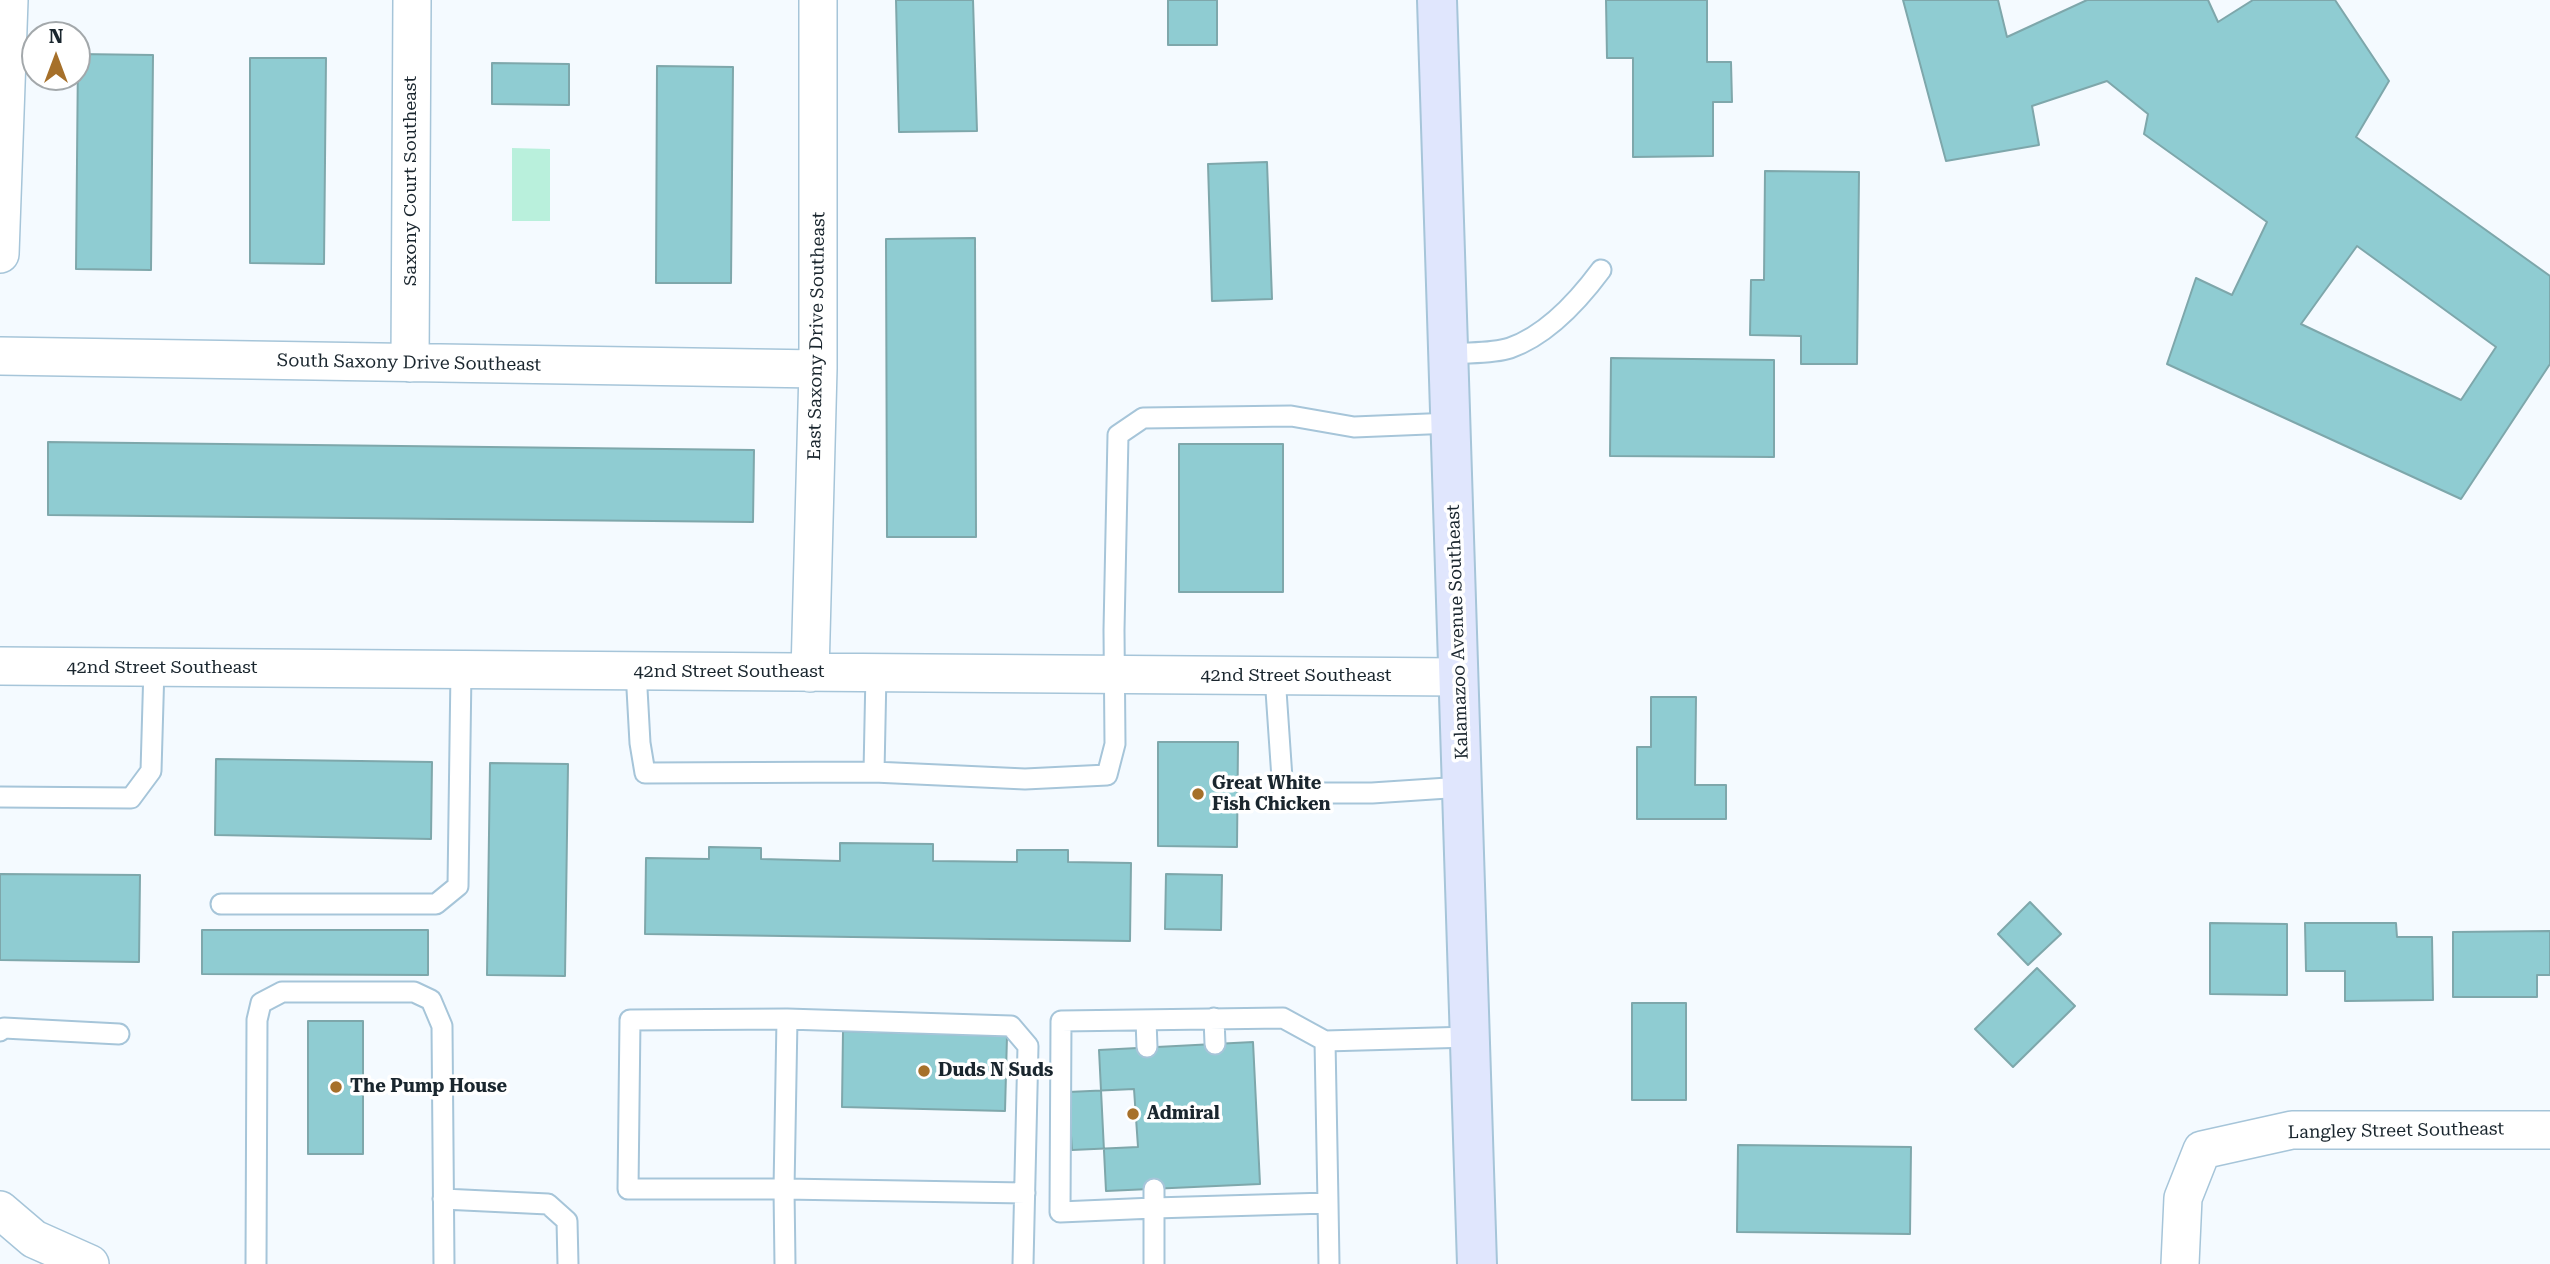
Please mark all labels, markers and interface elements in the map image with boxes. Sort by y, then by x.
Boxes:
north arrow [21,21,91,91]
text: N [49,25,63,48]
street label: Saxony Court Southeast [400,76,422,286]
street label: East Saxony Drive Southeast [804,211,830,461]
street label: South Saxony Drive Southeast [277,350,541,376]
street label: Kalamazoo Avenue Southeast [1443,504,1473,760]
street label: 42nd Street Southeast [67,657,257,679]
street label: 42nd Street Southeast [634,661,824,683]
street label: 42nd Street Southeast [1201,665,1391,687]
place label: Great White Fish Chicken [1212,773,1331,816]
marker: Great White Fish Chicken [1190,786,1206,802]
place label: Duds N Suds [938,1060,1053,1082]
marker: Duds N Suds [916,1063,932,1079]
place label: The Pump House [350,1076,507,1098]
marker: The Pump House [328,1079,344,1095]
place label: Admiral [1147,1103,1220,1125]
marker: Admiral [1125,1106,1141,1122]
street label: Langley Street Southeast [2288,1118,2504,1144]

